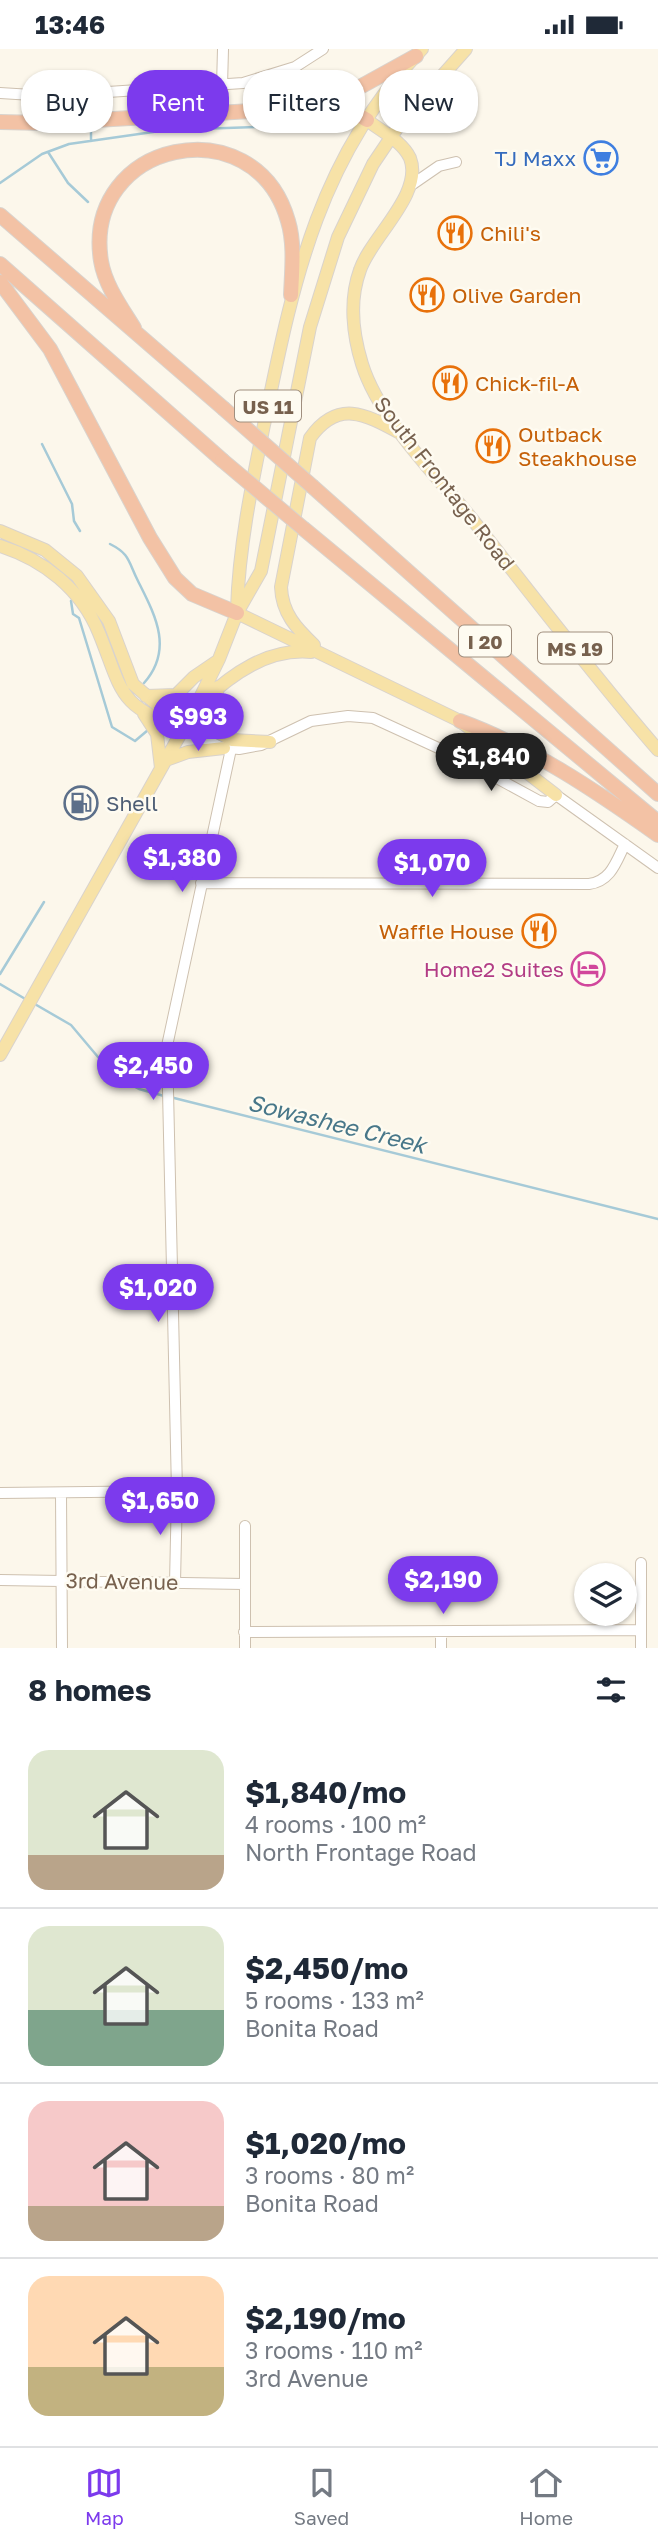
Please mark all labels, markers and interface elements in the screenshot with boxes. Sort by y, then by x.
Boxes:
text: 13:46 [35,9,105,40]
chip: Buy [21,70,113,133]
chip: Rent [127,70,229,133]
chip: Filters [243,70,365,133]
chip: New [379,70,478,133]
supermarket icon: TJ Maxx [582,139,620,177]
place label: TJ Maxx [495,145,576,171]
restaurant icon: Chili's [436,214,474,252]
place label: Chili's [480,220,541,246]
restaurant icon: Olive Garden [408,276,446,314]
place label: Olive Garden [452,282,581,308]
restaurant icon: Chick-fil-A [431,364,469,402]
place label: Chick-fil-A [475,370,580,396]
road number: US 11 [235,391,301,421]
street label: South Frontage Road [369,391,521,575]
place label: Outback Steakhouse [518,421,637,471]
restaurant icon: Outback Steakhouse [474,427,512,465]
road number: I 20 [459,625,511,657]
road number: MS 19 [538,633,612,663]
pin: $993 [157,693,239,753]
text: $993 [169,702,227,730]
pin: $1,840 [434,733,548,793]
text: $1,840 [452,742,530,770]
fuel station icon: Shell [62,784,100,822]
place label: Shell [106,790,158,816]
pin: $1,380 [125,835,239,894]
pin: $1,070 [375,839,489,899]
text: $1,380 [143,843,221,871]
text: $1,070 [393,848,471,876]
restaurant icon: Waffle House [520,912,558,950]
place label: Waffle House [379,918,514,944]
hotel icon: Home2 Suites [569,950,607,988]
place label: Home2 Suites [424,956,564,982]
pin: $2,450 [96,1042,210,1102]
text: $2,450 [113,1051,193,1079]
water label: Sowashee Creek [245,1087,431,1159]
pin: $1,020 [101,1265,215,1324]
text: $1,020 [119,1273,197,1301]
pin: $1,650 [103,1477,217,1537]
text: $1,650 [121,1486,199,1514]
pin: $2,190 [386,1557,500,1616]
map controls [574,1563,637,1626]
button: layers [574,1563,637,1626]
text: $2,190 [404,1565,482,1593]
street label: 3rd Avenue [66,1567,178,1595]
icon: filters [592,1671,630,1709]
text: 8 homes [28,1672,152,1708]
text: $1,840/mo [245,1774,406,1810]
icon: home [84,1778,168,1862]
text: 4 rooms · 100 m² [245,1810,426,1838]
text: North Frontage Road [245,1838,477,1866]
text: $2,450/mo [245,1950,408,1986]
icon: home [84,1954,168,2038]
text: 5 rooms · 133 m² [245,1986,424,2014]
text: Bonita Road [245,2014,379,2042]
text: $1,020/mo [245,2125,406,2161]
icon: home [84,2129,168,2213]
text: 3 rooms · 80 m² [245,2161,414,2189]
text: Bonita Road [245,2189,379,2217]
text: $2,190/mo [245,2300,406,2336]
icon: home [84,2304,168,2388]
text: 3 rooms · 110 m² [245,2336,422,2364]
text: 3rd Avenue [245,2364,368,2392]
tab: Map [85,2464,124,2529]
tab: Saved [294,2464,349,2529]
tab: Home [519,2464,573,2529]

